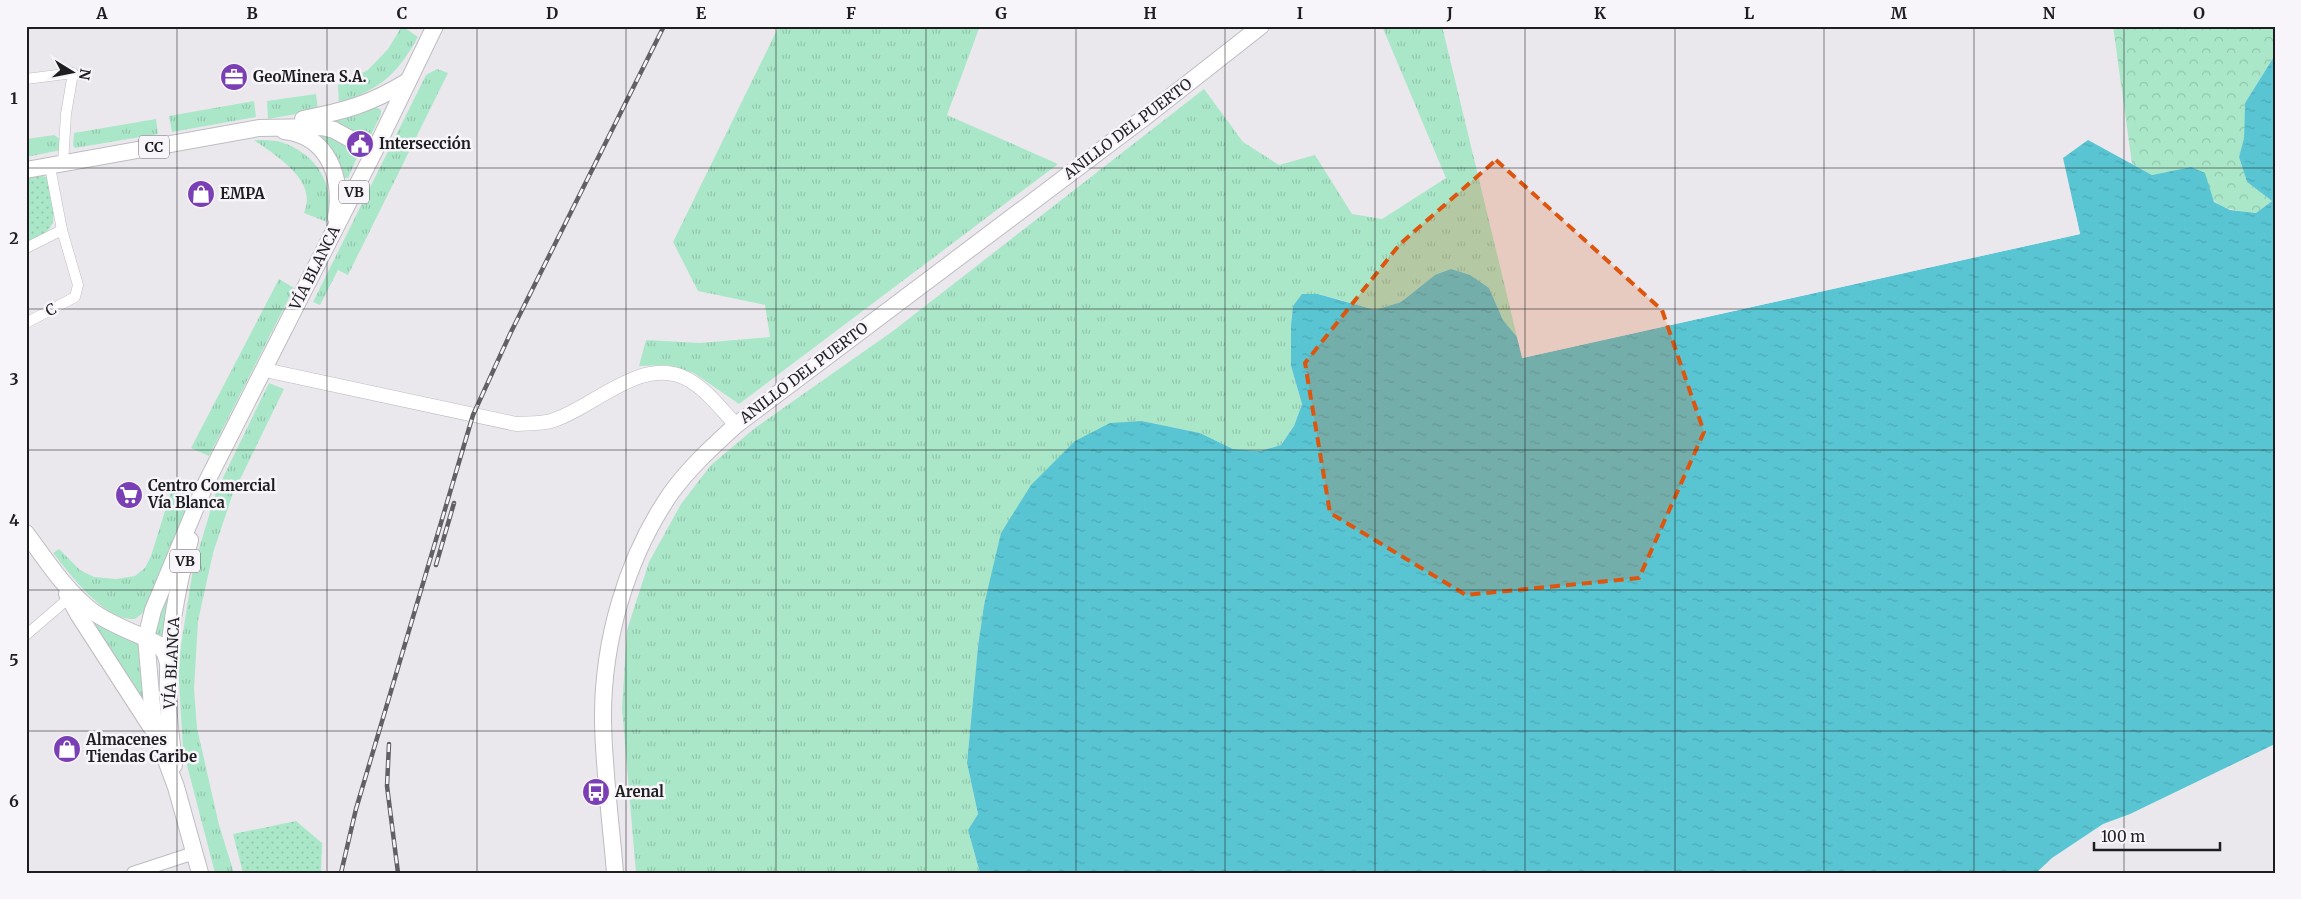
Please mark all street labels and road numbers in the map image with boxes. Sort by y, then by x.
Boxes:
street label: ANILLO DEL PUERTO [1059,74,1196,184]
road number: CC [139,136,169,158]
road number: VB [339,180,369,203]
street label: VÍA BLANCA [284,222,344,314]
street label: C [42,299,60,320]
street label: ANILLO DEL PUERTO [735,318,872,428]
road number: VB [170,550,200,572]
street label: VÍA BLANCA [159,616,183,710]

